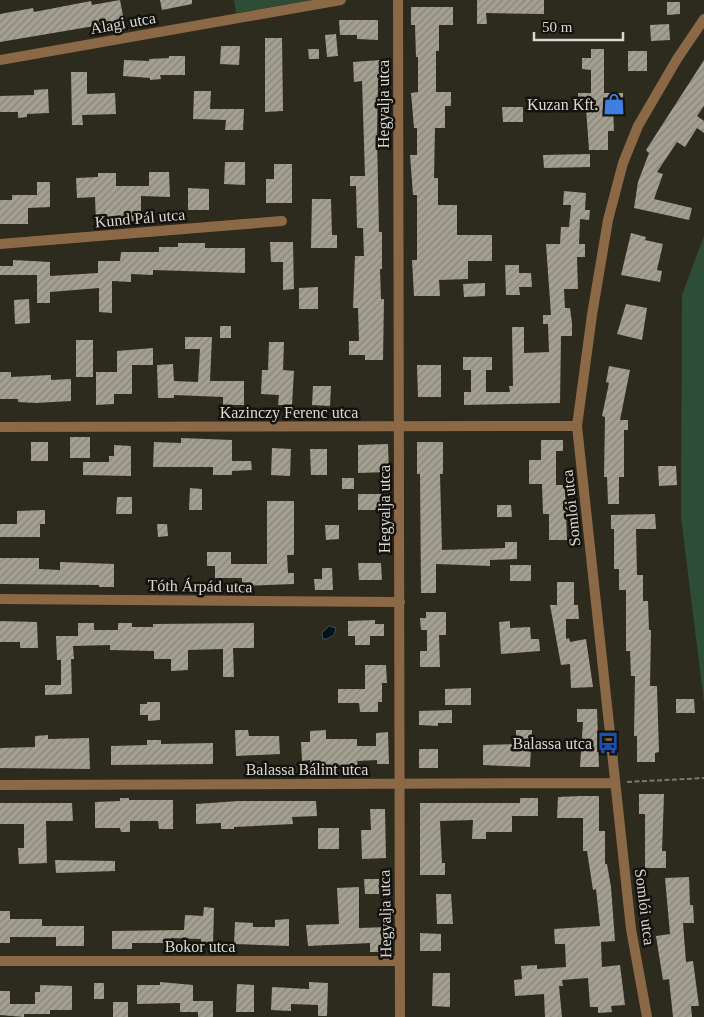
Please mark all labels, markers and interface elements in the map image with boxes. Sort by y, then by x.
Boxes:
street label: Alagi utca [89,9,157,38]
scale bar [534,10,623,42]
text: 50 m [542,19,573,35]
street label: Hegyalja utca [375,60,393,148]
shop icon: Kuzan Kft. [601,91,627,117]
place label: Kuzan Kft. [527,96,598,113]
street label: Kund Pál utca [94,206,186,230]
street label: Kazinczy Ferenc utca [220,404,358,422]
street label: Hegyalja utca [376,465,394,553]
street label: Somlói utca [559,469,583,547]
street label: Tóth Árpád utca [147,576,253,596]
bus stop icon: Balassa utca [595,730,621,756]
place label: Balassa utca [512,735,592,752]
street label: Balassa Bálint utca [246,761,368,778]
street label: Somlói utca [632,868,658,946]
street label: Hegyalja utca [376,870,395,958]
street label: Bokor utca [165,938,235,955]

